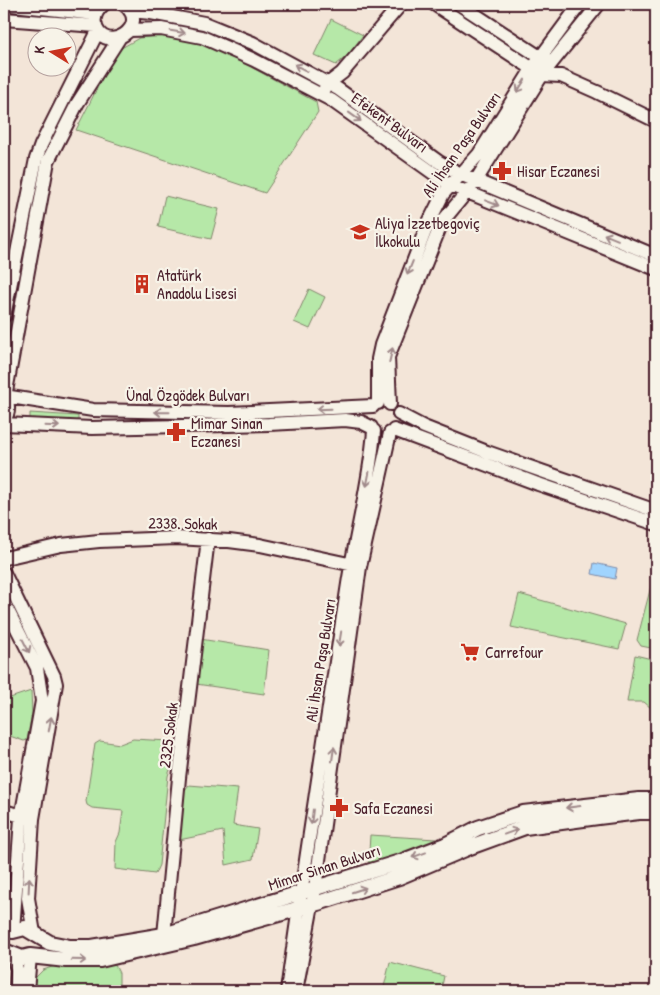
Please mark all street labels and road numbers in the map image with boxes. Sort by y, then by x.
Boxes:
street label: Efekent Bulvarı [347,87,433,157]
street label: Ali İhsan Paşa Bulvarı [416,87,506,201]
street label: Ünal Özgödek Bulvarı [126,384,250,406]
street label: 2338. Sokak [148,511,218,535]
street label: Ali İhsan Paşa Bulvarı [299,597,341,723]
street label: 2325 Sokak [153,701,183,769]
street label: Mimar Sinan Bulvarı [265,839,383,895]

